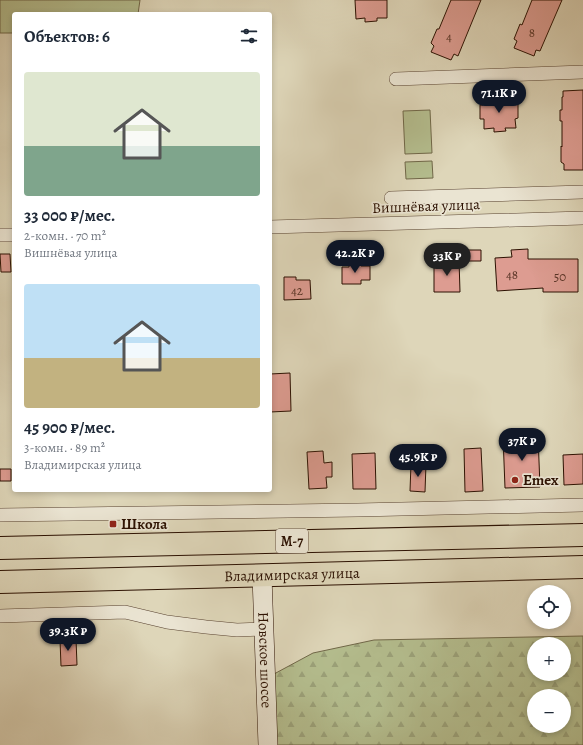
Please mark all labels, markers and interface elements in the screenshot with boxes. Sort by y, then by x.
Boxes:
house number: 8 [529,24,535,41]
text: Объектов: 6 [24,25,110,48]
icon: filters [238,25,260,47]
house number: 4 [446,28,452,45]
pin: 71.1K ₽ [462,80,536,114]
text: 71.1K ₽ [481,84,517,101]
icon: home [106,98,178,170]
street label: Вишнёвая улица [372,194,480,218]
text: 33 000 ₽/мес. [24,204,115,227]
text: 2-комн. · 70 m² [24,227,106,244]
pin: 42.2K ₽ [318,240,392,274]
pin: 33K ₽ [419,243,475,277]
text: Вишнёвая улица [24,244,118,261]
text: 42.2K ₽ [335,244,375,261]
text: 33K ₽ [433,247,461,264]
house number: 48 [506,266,518,283]
house number: 50 [554,268,566,285]
house number: 42 [291,282,303,299]
icon: home [106,310,178,382]
text: 45 900 ₽/мес. [24,416,115,439]
pin: 37K ₽ [494,428,550,462]
text: 37K ₽ [508,432,536,449]
text: 3-комн. · 89 m² [24,439,105,456]
pin: 45.9K ₽ [381,444,455,478]
text: 45.9K ₽ [399,448,437,465]
text: Владимирская улица [24,456,142,473]
place label: Emex [523,470,559,490]
marker: Emex [510,475,520,485]
place label: Школа [121,514,168,534]
marker: Школа [108,519,118,529]
road number: М-7 [276,529,308,553]
street label: Владимирская улица [224,563,360,586]
map controls [527,585,571,733]
button: locate [527,585,571,629]
street label: Новское шоссе [253,611,277,709]
pin: 39.3K ₽ [31,618,105,652]
text: 39.3K ₽ [49,622,87,639]
button: + [527,637,571,681]
button: − [527,689,571,733]

